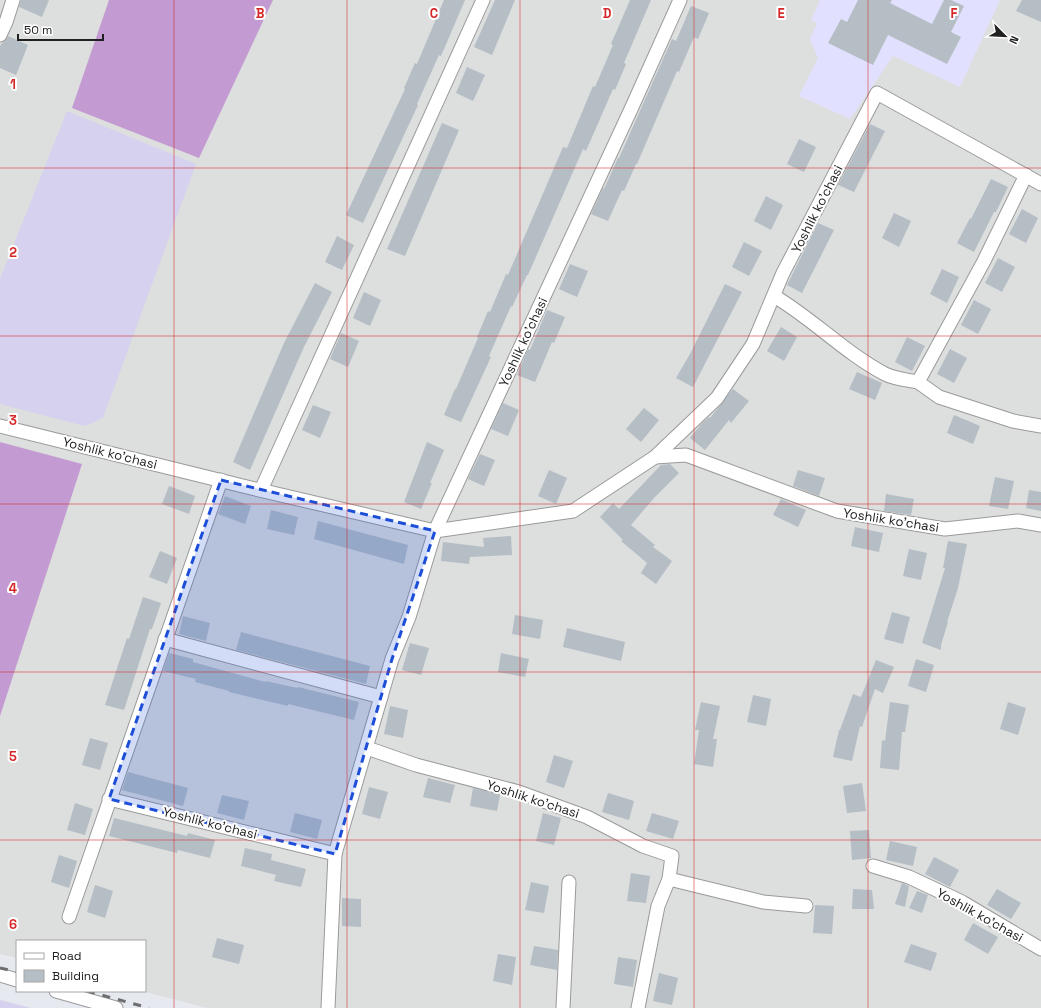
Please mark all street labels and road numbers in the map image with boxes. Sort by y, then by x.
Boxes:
street label: Yoshlik ko'chasi [787,162,847,256]
street label: Yoshlik ko'chasi [495,295,551,389]
street label: Yoshlik ko'chasi [61,433,159,473]
street label: Yoshlik ko'chasi [842,504,940,536]
street label: Yoshlik ko'chasi [484,776,582,822]
street label: Yoshlik ko'chasi [161,803,259,843]
street label: Yoshlik ko'chasi [934,884,1026,946]

